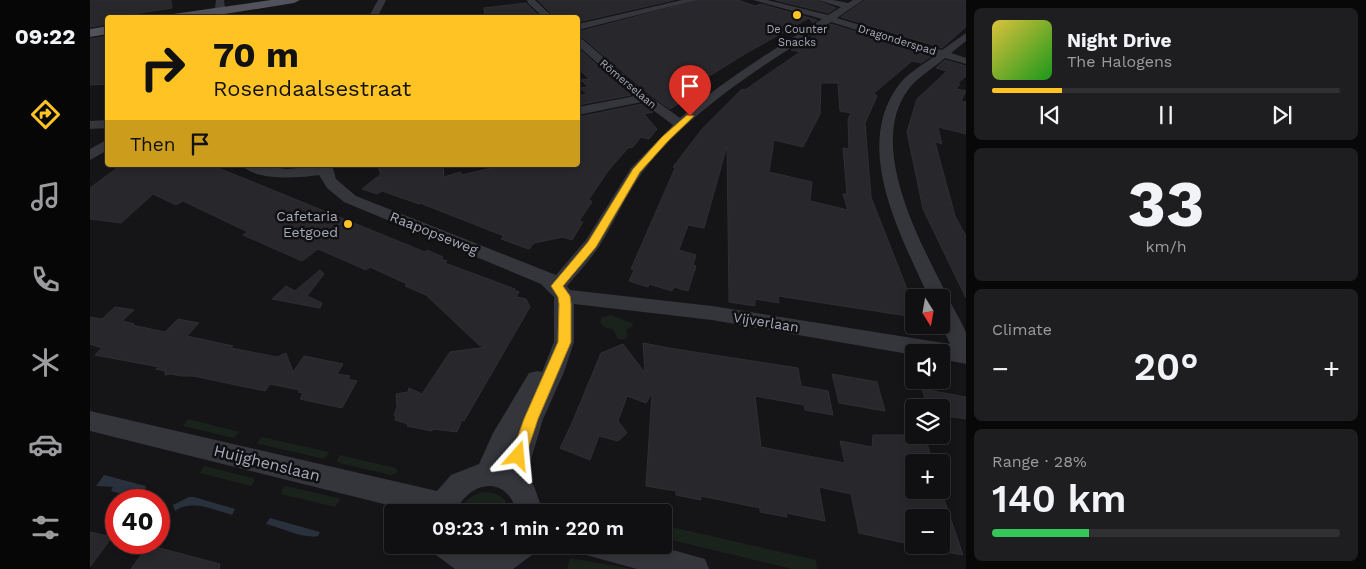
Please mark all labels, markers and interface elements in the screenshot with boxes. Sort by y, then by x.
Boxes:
marker: De Counter Snacks [791,9,803,21]
street label: Dragonderspad [856,22,938,58]
place label: De Counter Snacks [766,23,828,49]
text: 09:22 [15,24,75,49]
text: Night Drive [1067,29,1172,52]
text: 70 m [213,34,299,76]
icon: right [130,35,195,100]
text: The Halogens [1067,52,1172,71]
street label: Römerselaan [597,57,659,111]
pin [669,65,711,116]
icon: arrive [676,72,704,100]
text: Rosendaalsestraat [213,76,411,101]
icon: directions [28,97,63,132]
icon: previous [1036,101,1064,129]
icon: pause [1152,101,1180,129]
icon: next [1268,101,1296,129]
icon: arrive [186,130,214,158]
text: Then [130,133,176,156]
text: 33 [1127,166,1205,242]
icon: music [28,179,63,214]
place label: Cafetaria Eetgoed [276,208,338,240]
street label: Raapopseweg [388,208,481,258]
marker: Cafetaria Eetgoed [342,218,354,230]
text: km/h [1145,237,1187,256]
icon: phone [28,262,63,297]
north arrow [905,289,950,334]
map controls [905,289,950,554]
street label: Vijverlaan [732,309,800,335]
text: Climate [992,320,1052,339]
button: sound [905,344,950,389]
icon: climate [28,345,63,380]
text: 20° [1134,345,1198,389]
text: − [992,352,1009,385]
text: + [1323,352,1340,385]
button: layers [905,399,950,444]
icon: car [28,427,63,462]
position arrow [491,429,543,481]
street label: Huijghenslaan [212,441,322,485]
text: Range · 28% [992,452,1087,471]
button: + [905,454,950,499]
text: 140 km [992,477,1126,521]
speed limit sign: 40 [105,489,170,554]
button: − [905,509,950,554]
icon: filters [28,510,63,545]
text: 09:23 · 1 min · 220 m [432,517,624,540]

